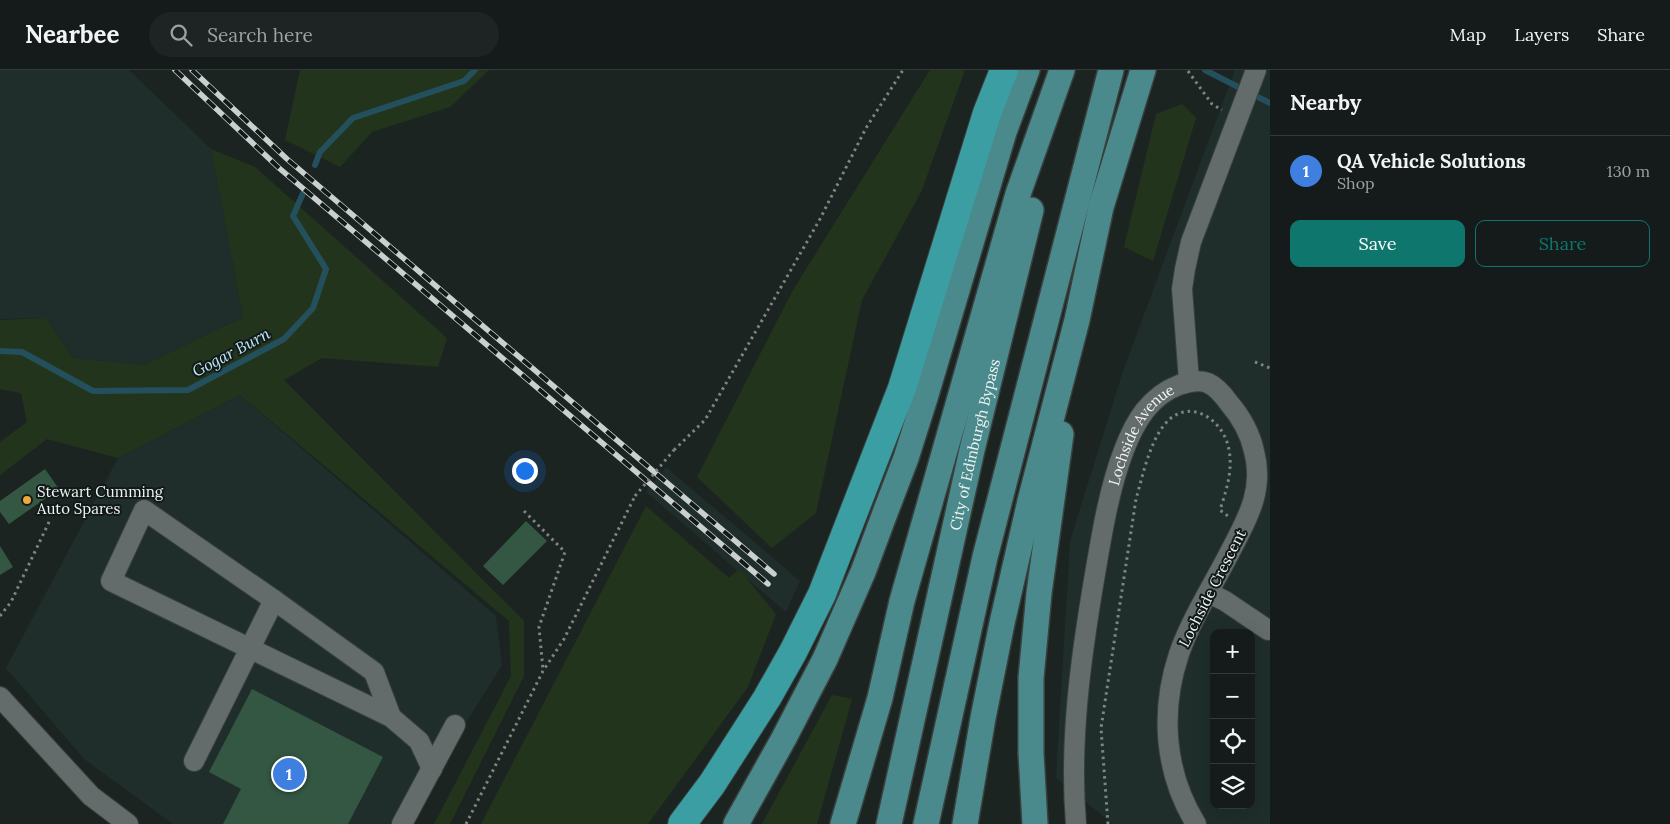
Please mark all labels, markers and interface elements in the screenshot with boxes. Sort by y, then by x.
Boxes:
search box [149,12,499,57]
text: Nearbee [25,19,119,50]
icon: search [167,21,195,49]
text: Search here [207,23,313,47]
text: Map [1450,23,1486,46]
text: Layers [1514,23,1569,46]
text: Share [1597,23,1645,46]
text: Nearby [1290,89,1361,116]
text: QA Vehicle Solutions [1337,149,1526,173]
text: 1 [1303,161,1309,181]
text: 130 m [1607,161,1650,181]
text: Shop [1337,173,1375,193]
button: Save [1290,220,1465,267]
button: Share [1475,220,1650,267]
water label: Gogar Burn [189,323,274,381]
street label: City of Edinburgh Bypass [945,357,1004,532]
street label: Lochside Avenue [1104,379,1177,488]
your location [512,458,538,484]
place label: Stewart Cumming Auto Spares [36,482,164,518]
marker: Stewart Cumming Auto Spares [21,494,33,506]
street label: Lochside Crescent [1174,526,1250,650]
map controls [1210,629,1255,809]
button: + [1210,629,1255,674]
button: − [1210,674,1255,719]
button: locate [1210,719,1255,764]
pin: 1 [273,755,305,793]
button: layers [1210,764,1255,809]

